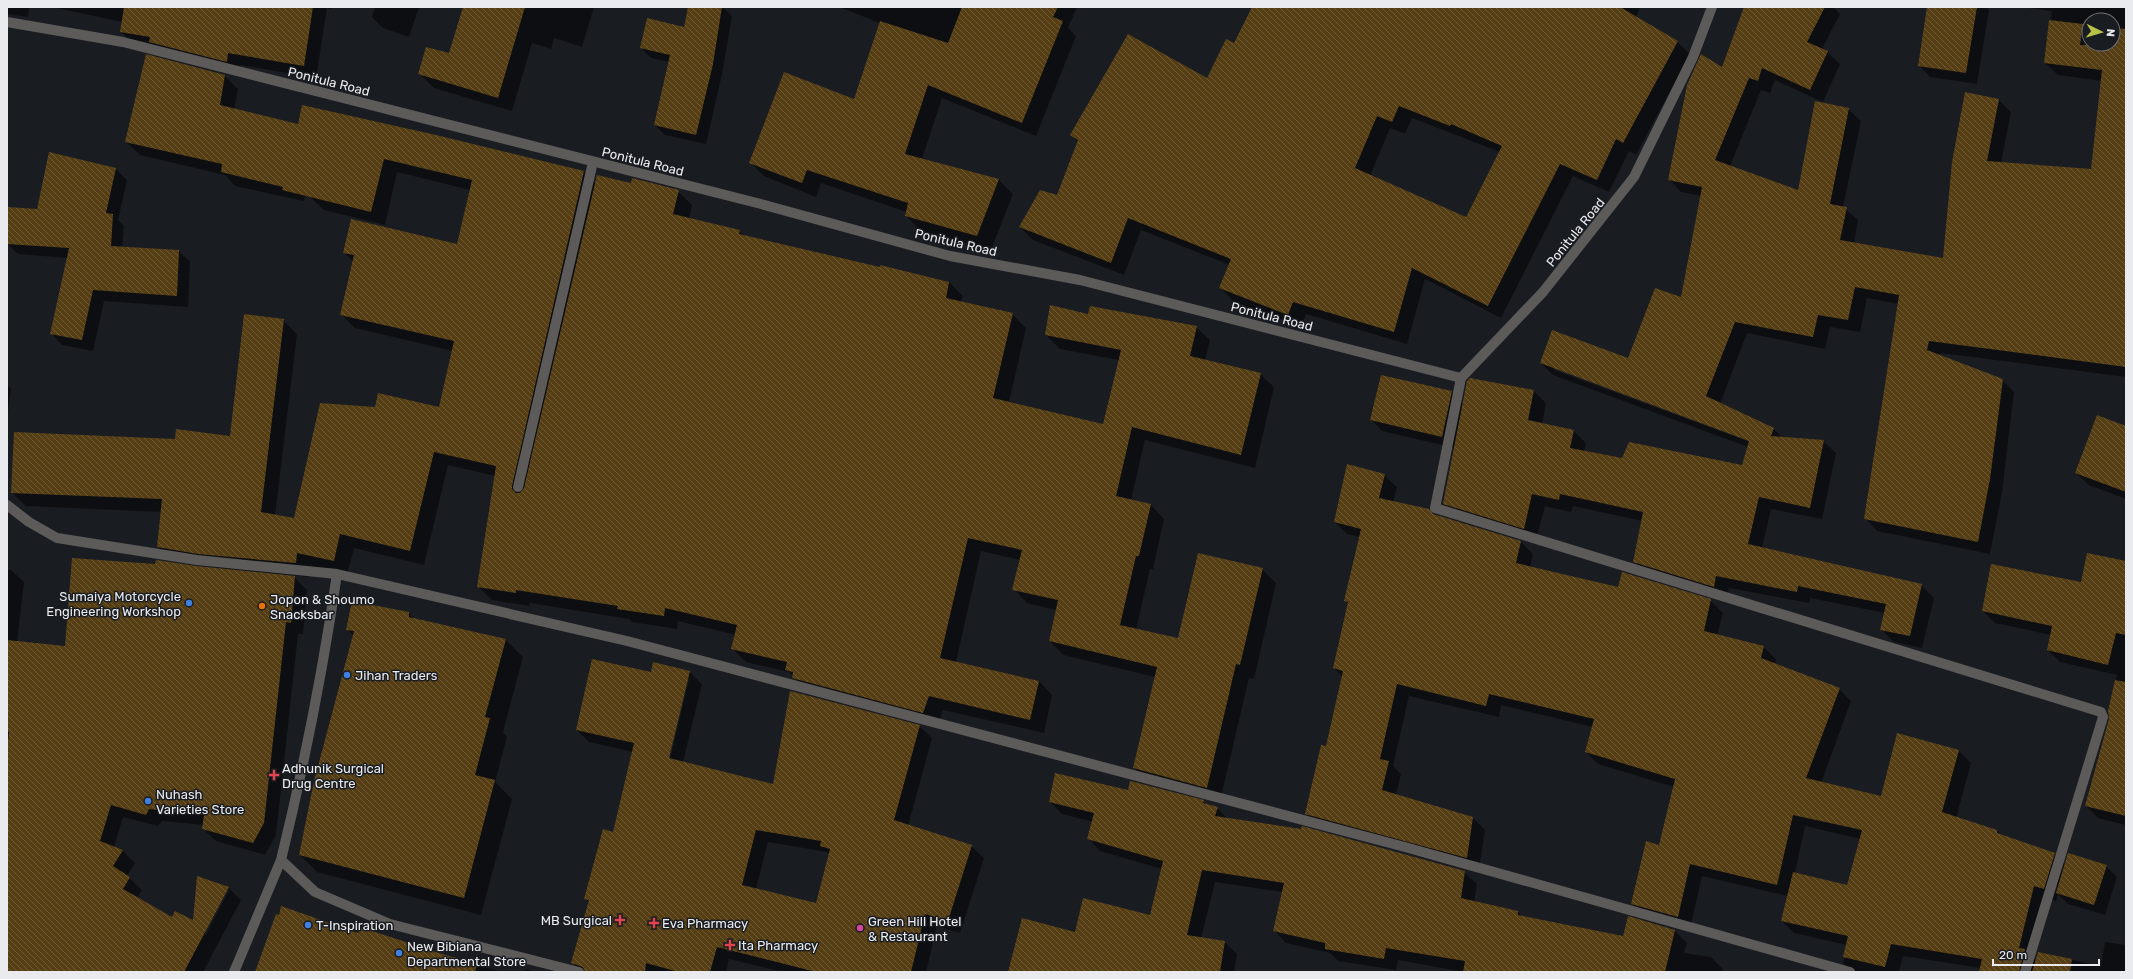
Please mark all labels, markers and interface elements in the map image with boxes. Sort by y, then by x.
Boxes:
north arrow [2081,12,2121,52]
text: N [2104,28,2117,37]
street label: Ponitula Road [286,64,371,99]
street label: Ponitula Road [600,144,685,179]
street label: Ponitula Road [1543,195,1608,270]
street label: Ponitula Road [913,226,998,259]
street label: Ponitula Road [1229,299,1314,334]
place label: Sumaiya Motorcycle Engineering Workshop [46,589,181,620]
place label: Jopon & Shoumo Snacksbar [270,592,375,622]
marker: Sumaiya Motorcycle Engineering Workshop [184,598,194,608]
marker: Jopon & Shoumo Snacksbar [257,601,267,611]
place label: Jihan Traders [355,668,438,683]
marker: Jihan Traders [342,670,352,680]
place label: Adhunik Surgical Drug Centre [282,761,384,792]
marker: Adhunik Surgical Drug Centre [269,770,279,780]
place label: Nuhash Varieties Store [156,787,244,817]
marker: Nuhash Varieties Store [143,796,153,806]
place label: MB Surgical [541,913,612,929]
place label: Green Hill Hotel & Restaurant [868,914,961,944]
marker: MB Surgical [615,915,625,925]
place label: Eva Pharmacy [662,916,748,931]
place label: T-Inspiration [316,918,393,933]
marker: Eva Pharmacy [649,918,659,928]
marker: T-Inspiration [303,920,313,930]
marker: Green Hill Hotel & Restaurant [855,923,865,933]
place label: Ita Pharmacy [738,938,818,953]
place label: New Bibiana Departmental Store [407,939,526,969]
marker: Ita Pharmacy [725,940,735,950]
scale bar [1993,941,2099,967]
marker: New Bibiana Departmental Store [394,948,404,958]
text: 20 m [1999,948,2027,962]

